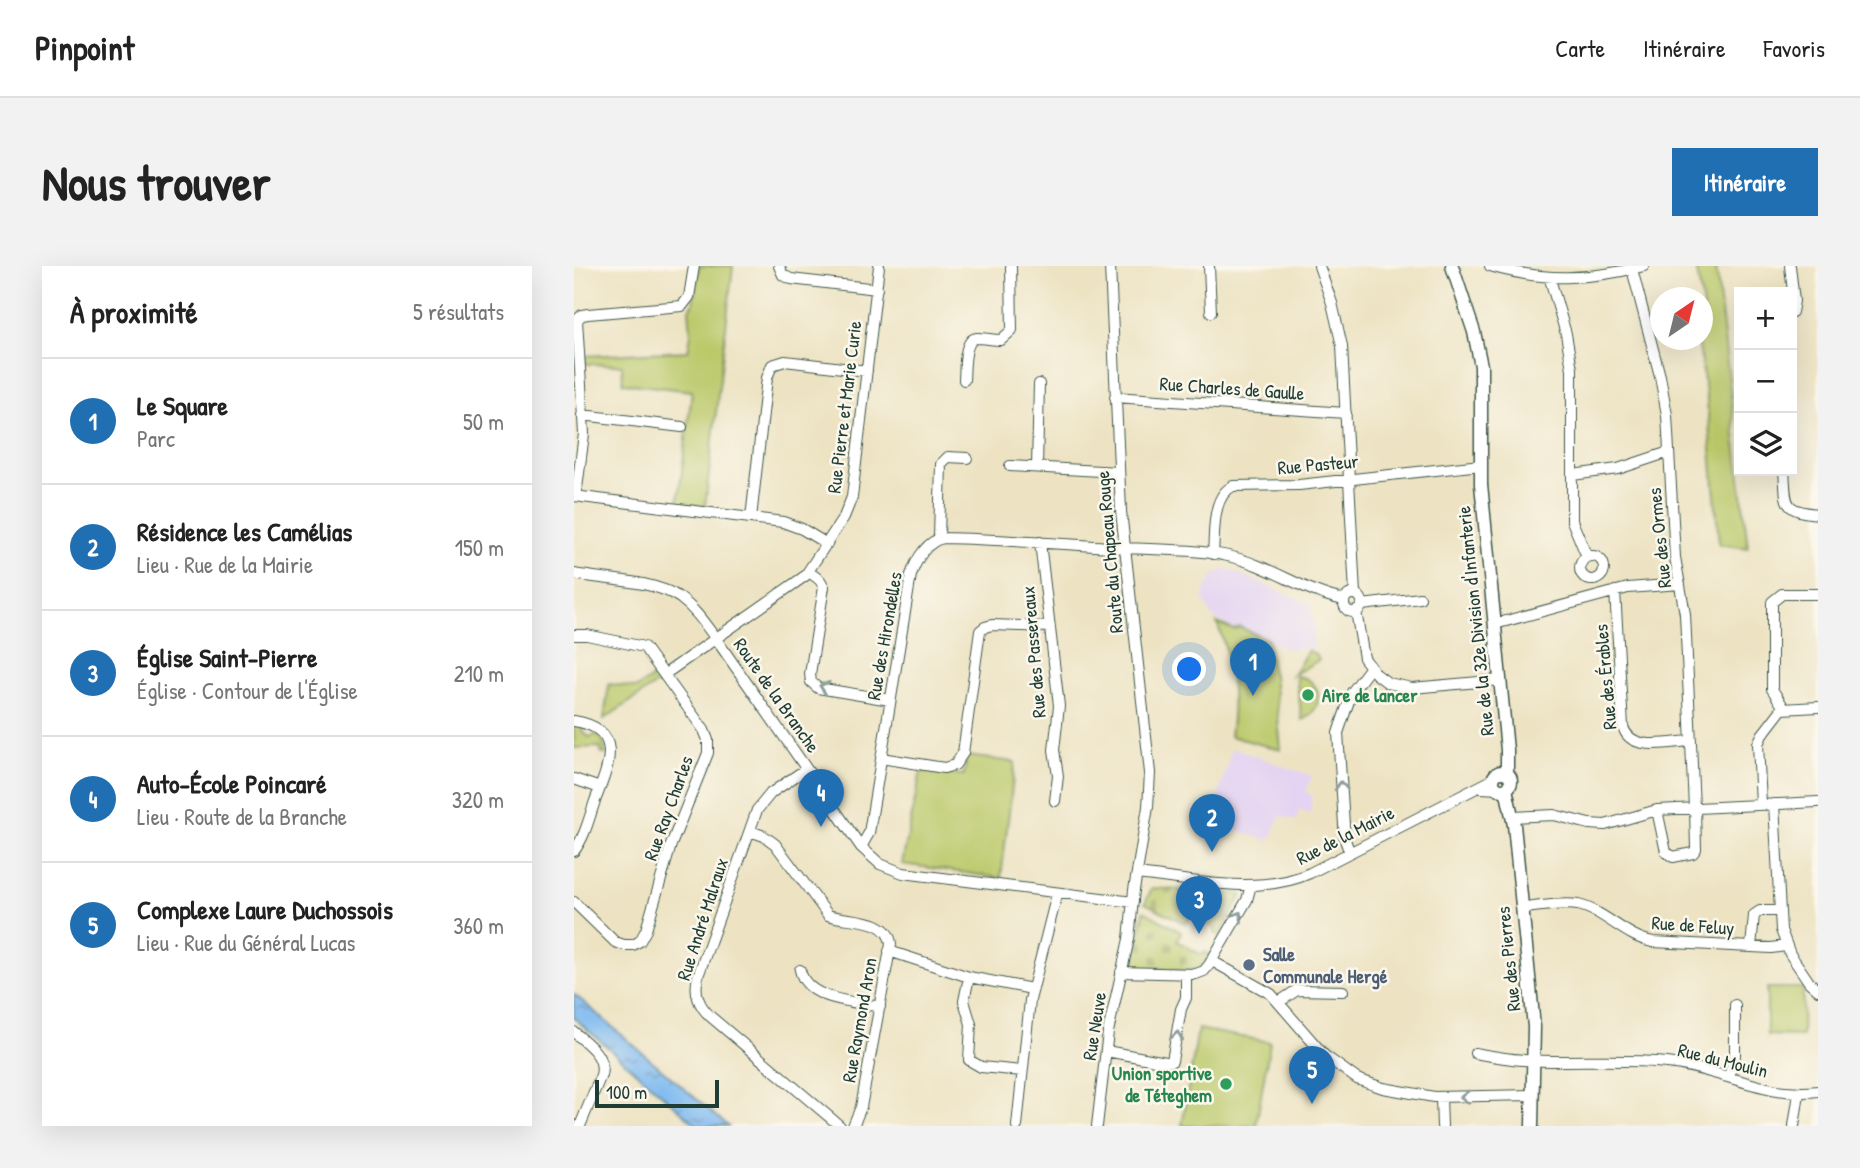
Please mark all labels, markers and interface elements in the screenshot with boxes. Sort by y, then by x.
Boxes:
text: Pinpoint [35,26,134,70]
text: Carte [1555,32,1605,64]
text: Itinéraire [1643,32,1725,64]
text: Favoris [1763,32,1825,64]
button: Itinéraire [1672,148,1818,216]
text: Nous trouver [42,149,271,215]
north arrow [1650,287,1713,350]
map controls [1734,287,1797,476]
button: + [1734,287,1797,350]
text: À proximité [70,292,198,332]
text: 5 résultats [413,296,504,327]
street label: Rue Pierre et Marie Curie [821,319,868,495]
button: − [1734,350,1797,413]
street label: Rue Charles de Gaulle [1159,370,1306,406]
text: Le Square [137,388,228,423]
text: 1 [89,406,97,437]
text: 50 m [463,406,504,437]
button: layers [1734,413,1797,476]
text: Parc [137,423,175,454]
street label: Rue Pasteur [1276,447,1360,480]
street label: Route du Chapeau Rouge [1089,469,1129,634]
street label: Rue des Ormes [1641,487,1677,589]
street label: Rue de la 32e Division d'Infanterie [1450,504,1500,737]
text: Résidence les Camélias [137,514,352,549]
text: 2 [88,532,98,563]
text: 150 m [455,532,504,563]
text: Lieu · Rue de la Mairie [137,549,313,580]
street label: Rue des Hirondelles [860,570,908,702]
street label: Rue des Passereaux [1014,585,1052,719]
street label: Rue des Érables [1587,623,1623,731]
street label: Route de la Branche [728,632,826,758]
pin: 1 [1230,638,1276,696]
text: Église Saint-Pierre [137,640,317,675]
your location [1172,652,1206,686]
text: 3 [88,658,98,689]
text: 210 m [454,658,504,689]
text: Église · Contour de l'Église [137,675,358,706]
one-way arrow [818,681,831,696]
place label: Aire de lancer [1322,682,1418,708]
marker: Aire de lancer [1300,687,1316,703]
street label: Rue Ray Charles [637,752,699,864]
text: Auto-École Poincaré [137,766,327,801]
pin: 4 [798,769,844,827]
one-way arrow [1334,780,1349,791]
text: 4 [89,784,97,815]
text: 320 m [452,784,504,815]
pin: 2 [1189,794,1235,852]
street label: Rue de la Mairie [1292,799,1399,871]
text: Lieu · Route de la Branche [137,801,347,832]
street label: Rue André Malraux [670,854,734,984]
pin: 3 [1176,876,1222,934]
text: Complexe Laure Duchossois [137,892,393,927]
street label: Rue des Pierres [1490,905,1526,1013]
street label: Rue de Feluy [1651,909,1735,941]
text: 5 [88,910,98,941]
text: 360 m [453,910,504,941]
one-way arrow [1230,911,1243,923]
text: Lieu · Rue du Général Lucas [137,927,355,958]
place label: Salle Communale Hergé [1263,941,1388,990]
street label: Rue Raymond Aron [835,956,883,1084]
marker: Salle Communale Hergé [1241,957,1257,973]
street label: Rue Neuve [1076,990,1112,1062]
one-way arrow [1169,1030,1184,1042]
street label: Rue du Moulin [1675,1036,1771,1084]
pin: 5 [1289,1046,1335,1104]
place label: Union sportive de Téteghem [1112,1060,1212,1109]
marker: Union sportive de Téteghem [1218,1076,1234,1092]
scale bar [595,1077,719,1109]
text: 100 m [606,1079,647,1105]
one-way arrow [1460,1089,1470,1105]

